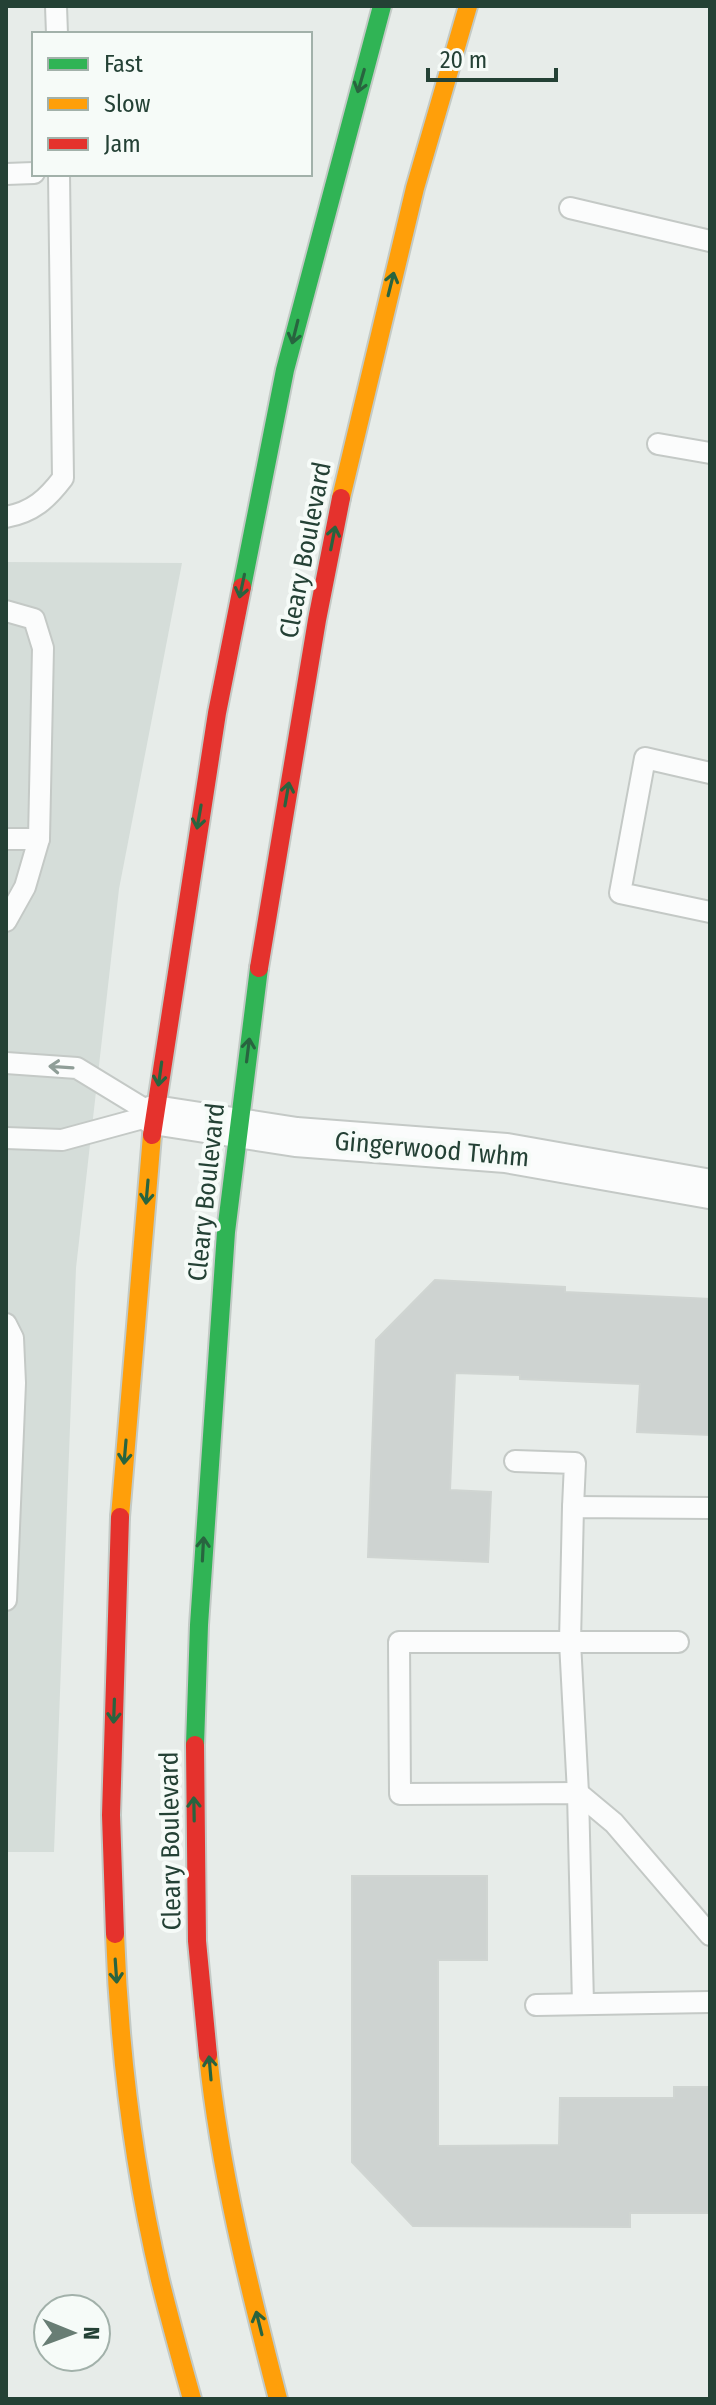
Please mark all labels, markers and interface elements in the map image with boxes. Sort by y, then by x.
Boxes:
legend [32,32,312,176]
scale bar [428,32,556,82]
text: 20 m [440,46,487,74]
text: Fast [104,50,143,78]
one-way arrow [353,68,368,94]
text: Slow [104,90,151,118]
text: Jam [104,130,141,158]
one-way arrow [385,272,400,298]
one-way arrow [286,319,301,345]
street label: Cleary Boulevard [273,459,338,641]
one-way arrow [327,525,342,551]
one-way arrow [234,572,249,598]
one-way arrow [281,781,296,807]
one-way arrow [190,804,205,829]
one-way arrow [241,1038,256,1064]
one-way arrow [48,1059,75,1074]
one-way arrow [152,1061,167,1086]
street label: Cleary Boulevard [182,1101,231,1283]
street label: Gingerwood Twhm [333,1126,531,1173]
one-way arrow [139,1178,154,1205]
one-way arrow [117,1438,132,1464]
one-way arrow [196,1536,211,1563]
one-way arrow [107,1697,122,1724]
street label: Cleary Boulevard [153,1751,188,1931]
one-way arrow [187,1796,202,1823]
one-way arrow [109,1957,124,1984]
one-way arrow [202,2055,217,2082]
north arrow [32,2293,112,2373]
one-way arrow [250,2311,265,2337]
text: N [78,2327,105,2340]

